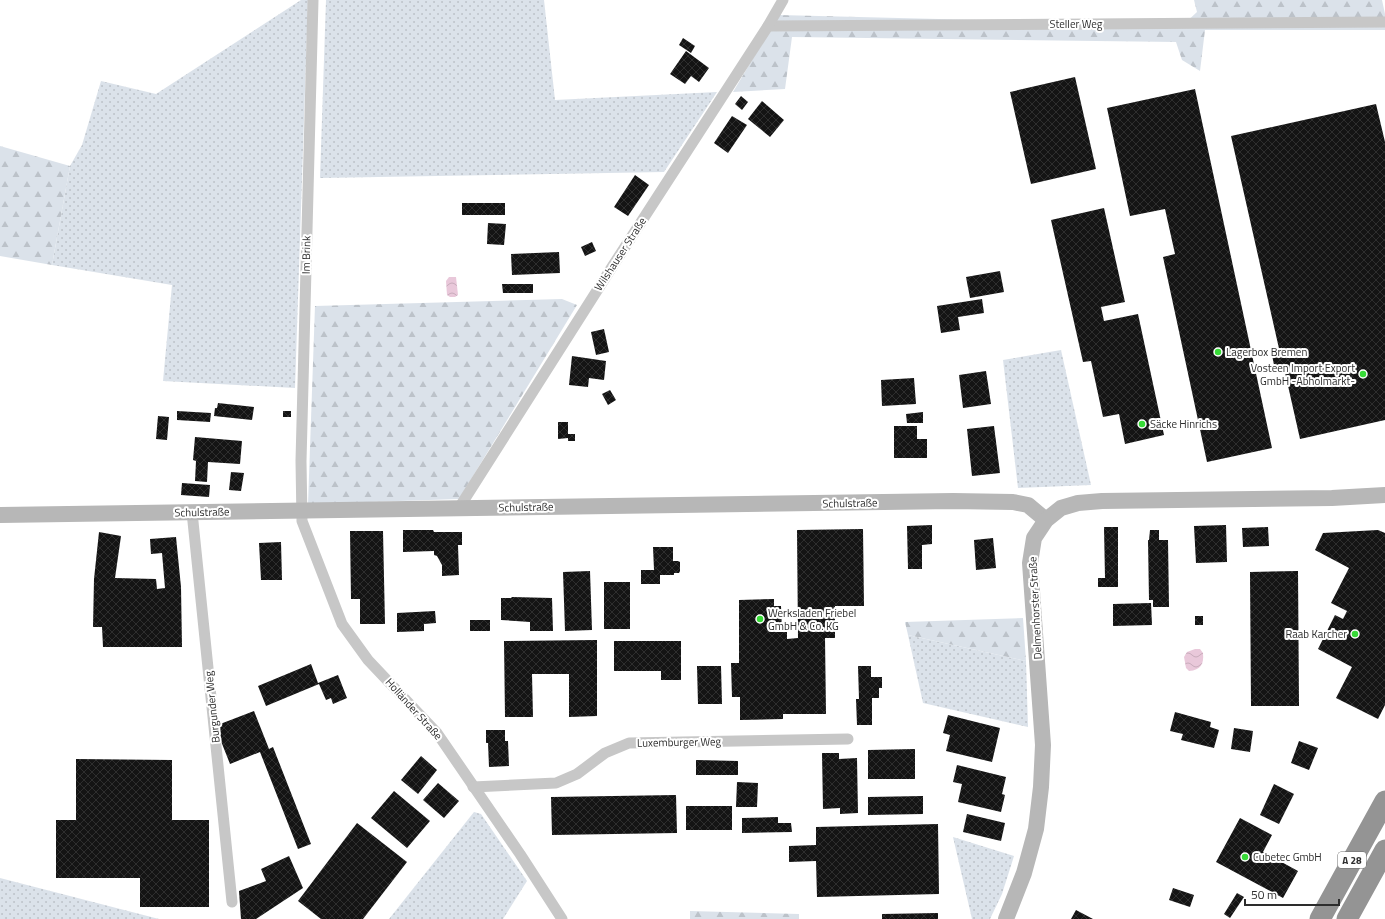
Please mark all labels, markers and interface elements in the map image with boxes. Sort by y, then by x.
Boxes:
street label: Steller Weg [1050,16,1103,32]
street label: Wilshauser Straße [590,214,650,294]
street label: Im Brink [298,235,314,274]
place label: Lagerbox Bremen [1226,344,1307,360]
marker: Lagerbox Bremen [1213,347,1223,357]
place label: Vosteen Import Export GmbH -Abholmarkt- [1251,360,1355,389]
marker: Vosteen Import Export GmbH -Abholmarkt- [1358,369,1368,379]
place label: Säcke Hinrichs [1150,416,1217,432]
marker: Säcke Hinrichs [1137,419,1147,429]
street label: Schulstraße [822,495,878,511]
street label: Schulstraße [498,499,554,515]
street label: Schulstraße [174,504,230,520]
street label: Delmenhorster Straße [1024,556,1046,660]
place label: Werksladen Friebel GmbH & Co. KG [768,605,856,634]
marker: Werksladen Friebel GmbH & Co. KG [755,614,765,624]
place label: Raab Karcher [1285,626,1347,642]
marker: Raab Karcher [1350,629,1360,639]
street label: Burgunder Weg [200,670,224,744]
street label: Holländer Straße [382,675,446,744]
street label: Luxemburger Weg [637,733,722,751]
place label: Cubetec GmbH [1253,849,1322,865]
marker: Cubetec GmbH [1240,852,1250,862]
road number: A 28 [1338,852,1366,868]
scale bar [1245,881,1339,907]
text: 50 m [1251,885,1277,904]

